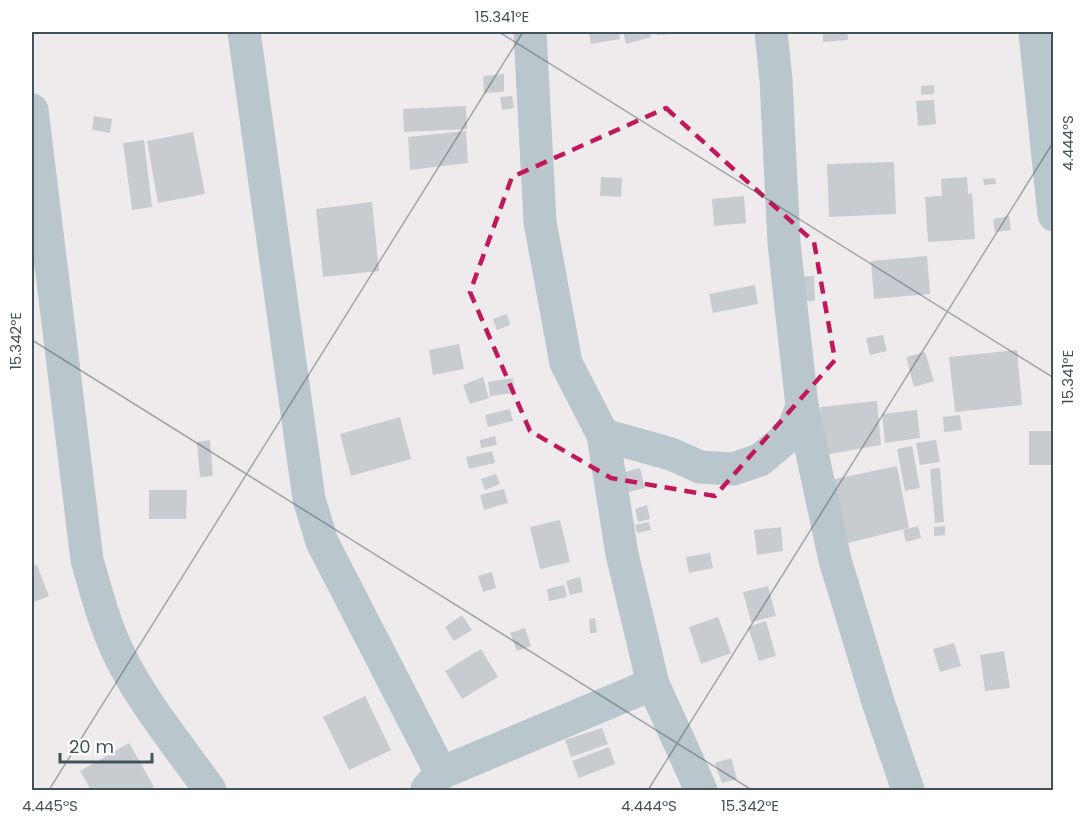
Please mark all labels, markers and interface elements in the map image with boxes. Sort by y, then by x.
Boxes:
text: 15.341°E [475,6,529,27]
text: 4.444°S [1057,115,1078,171]
text: 15.342°E [5,312,26,370]
text: 15.341°E [1057,350,1078,404]
scale bar [60,726,152,764]
text: 20 m [69,734,114,759]
text: 4.445°S [22,795,78,816]
text: 4.444°S [621,795,677,816]
text: 15.342°E [721,795,779,816]

